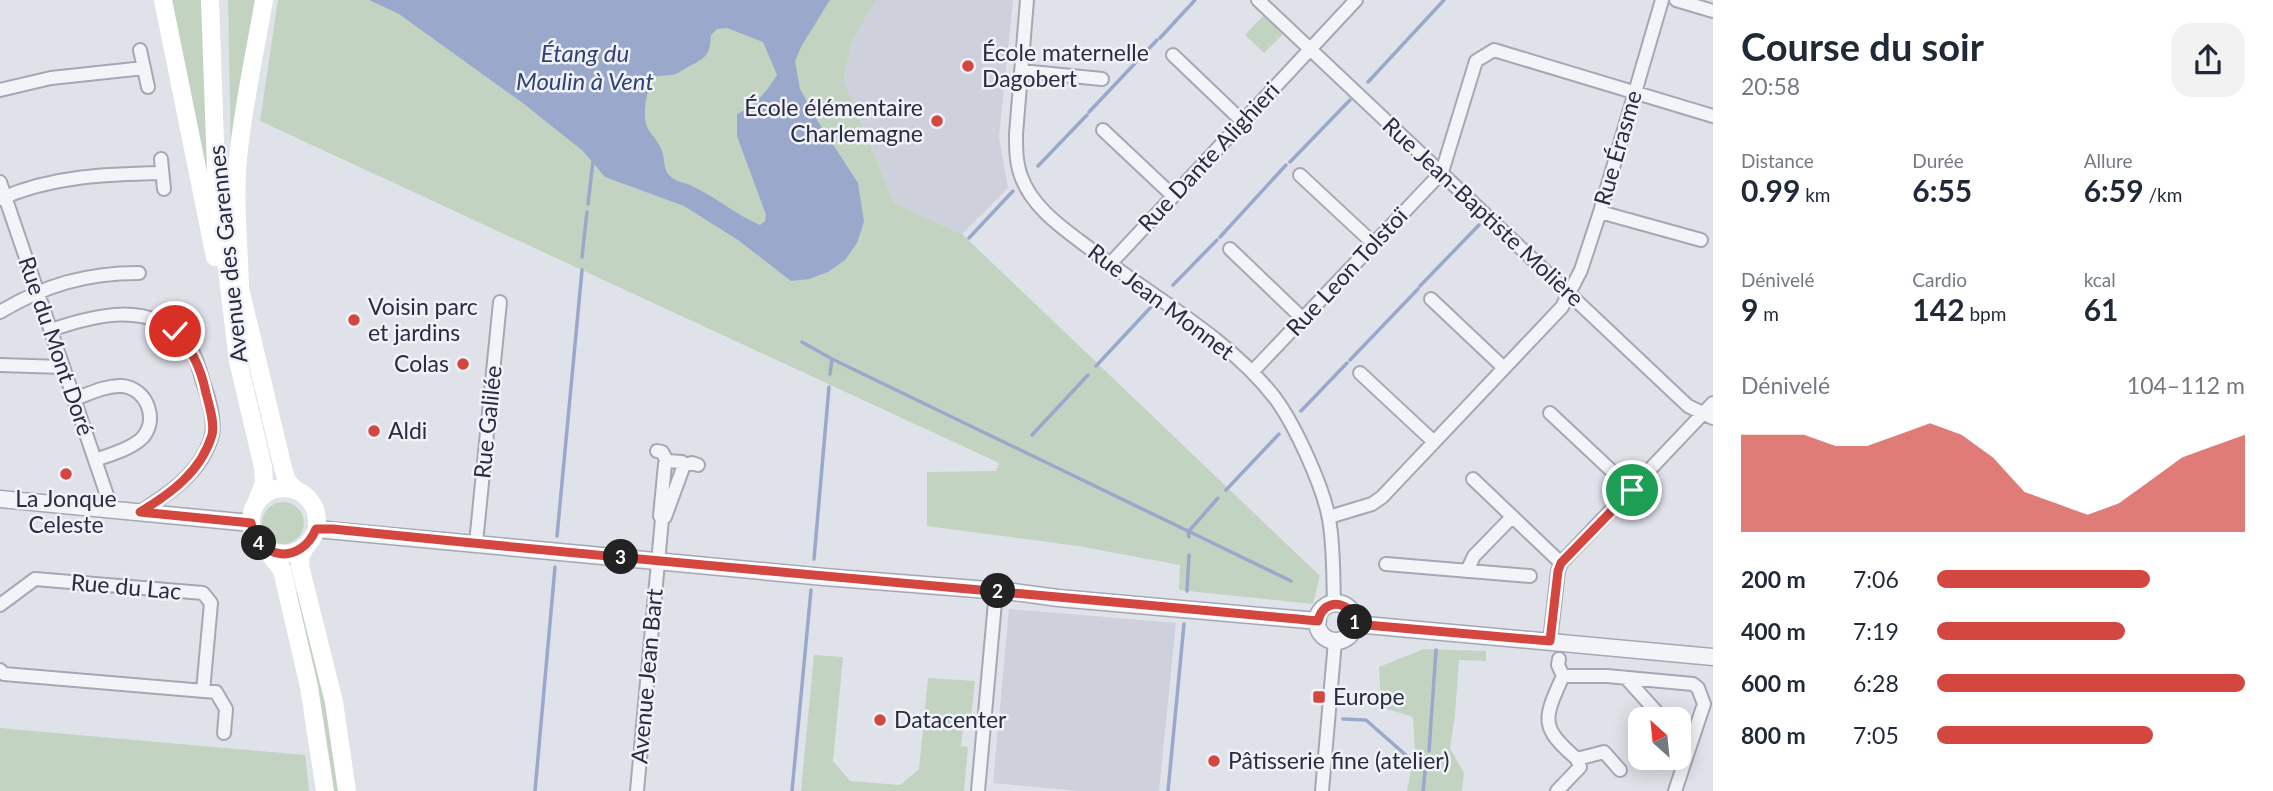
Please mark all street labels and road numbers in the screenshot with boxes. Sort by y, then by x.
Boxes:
street label: Rue Dante Alighieri [1132,76,1285,237]
street label: Rue Érasme [1587,87,1647,208]
street label: Rue Jean-Baptiste Molière [1377,111,1590,312]
street label: Avenue des Garennes [202,144,252,364]
street label: Rue Leon Tolstoï [1280,201,1413,341]
street label: Rue Jean Monnet [1083,237,1241,366]
street label: Rue du Mont Doré [13,252,101,439]
street label: Rue Galilée [467,364,507,480]
street label: Rue du Lac [70,567,182,605]
street label: Avenue Jean Bart [624,586,668,765]

